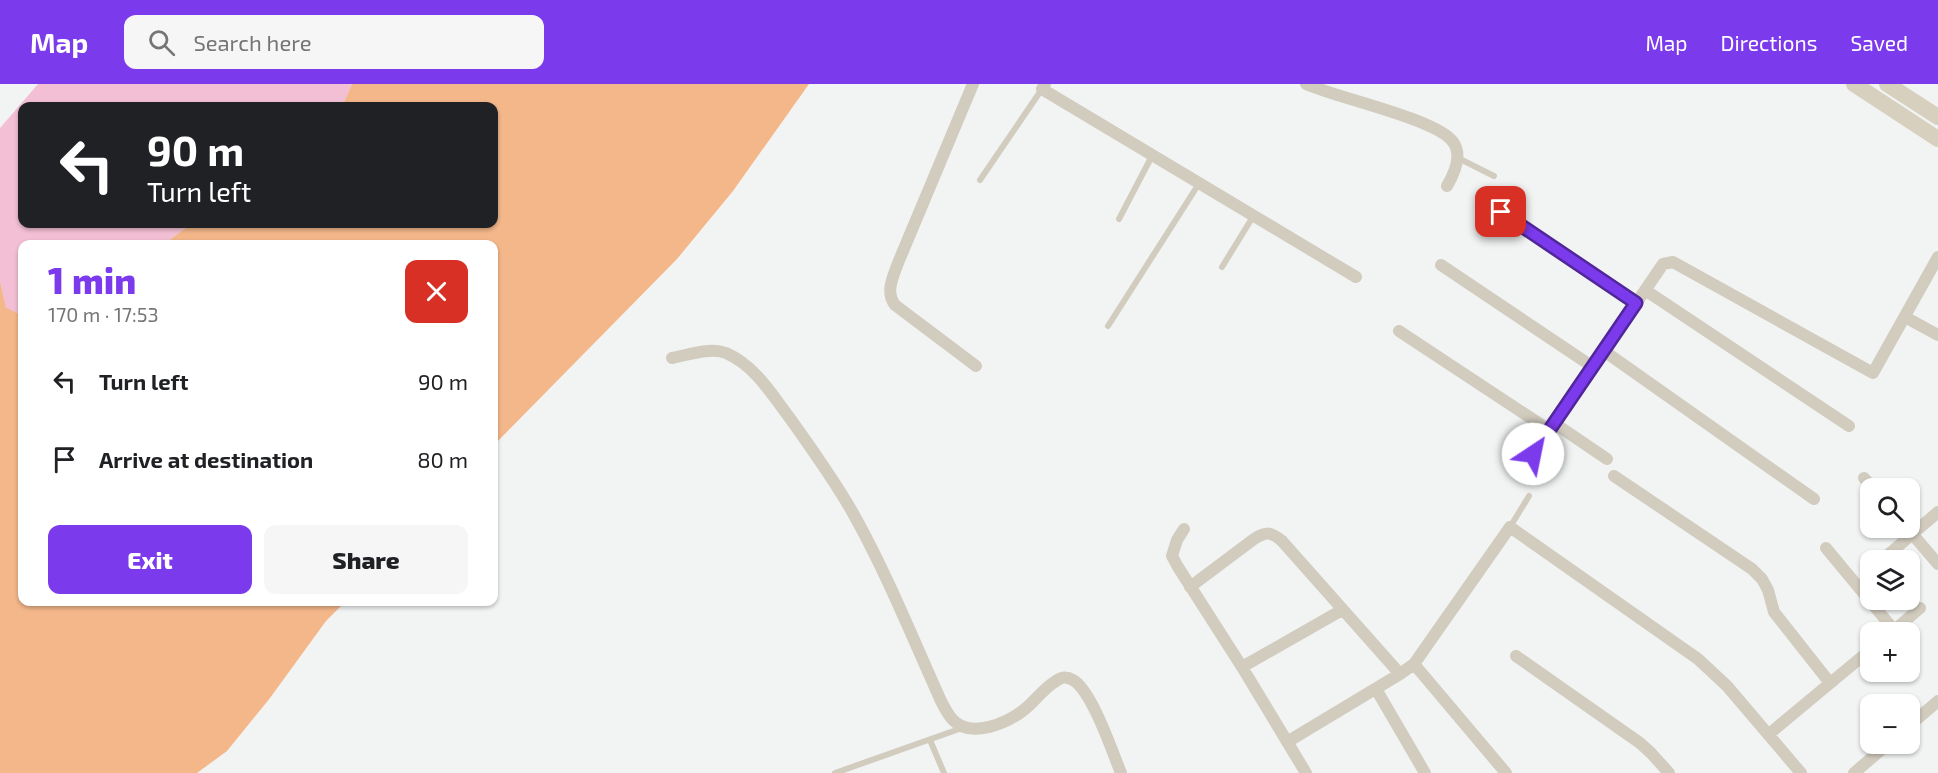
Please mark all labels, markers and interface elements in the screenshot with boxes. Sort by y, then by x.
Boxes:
search box [124,15,544,69]
text: Map [30,25,88,59]
icon: search [145,26,178,59]
text: Search here [193,29,312,55]
text: Map [1645,30,1688,55]
text: Directions [1721,30,1817,55]
text: Saved [1850,30,1908,55]
text: 90 m [147,124,244,174]
icon: left [48,126,126,204]
text: Turn left [147,175,251,207]
pin [1475,186,1526,237]
icon: arrive [1484,195,1517,228]
text: 1 min [48,258,136,301]
button: close [405,260,468,323]
text: 170 m · 17:53 [48,302,159,326]
icon: left [48,365,81,398]
text: Turn left [99,368,188,394]
text: 90 m [418,368,468,394]
position arrow [1501,422,1565,486]
icon: arrive [48,443,81,476]
text: Arrive at destination [99,446,313,472]
text: 80 m [417,446,468,472]
map controls [1860,478,1920,754]
button: search [1860,478,1920,538]
button: Exit [48,525,252,594]
button: Share [264,525,468,594]
button: layers [1860,550,1920,610]
button: + [1860,622,1920,682]
button: − [1860,694,1920,754]

